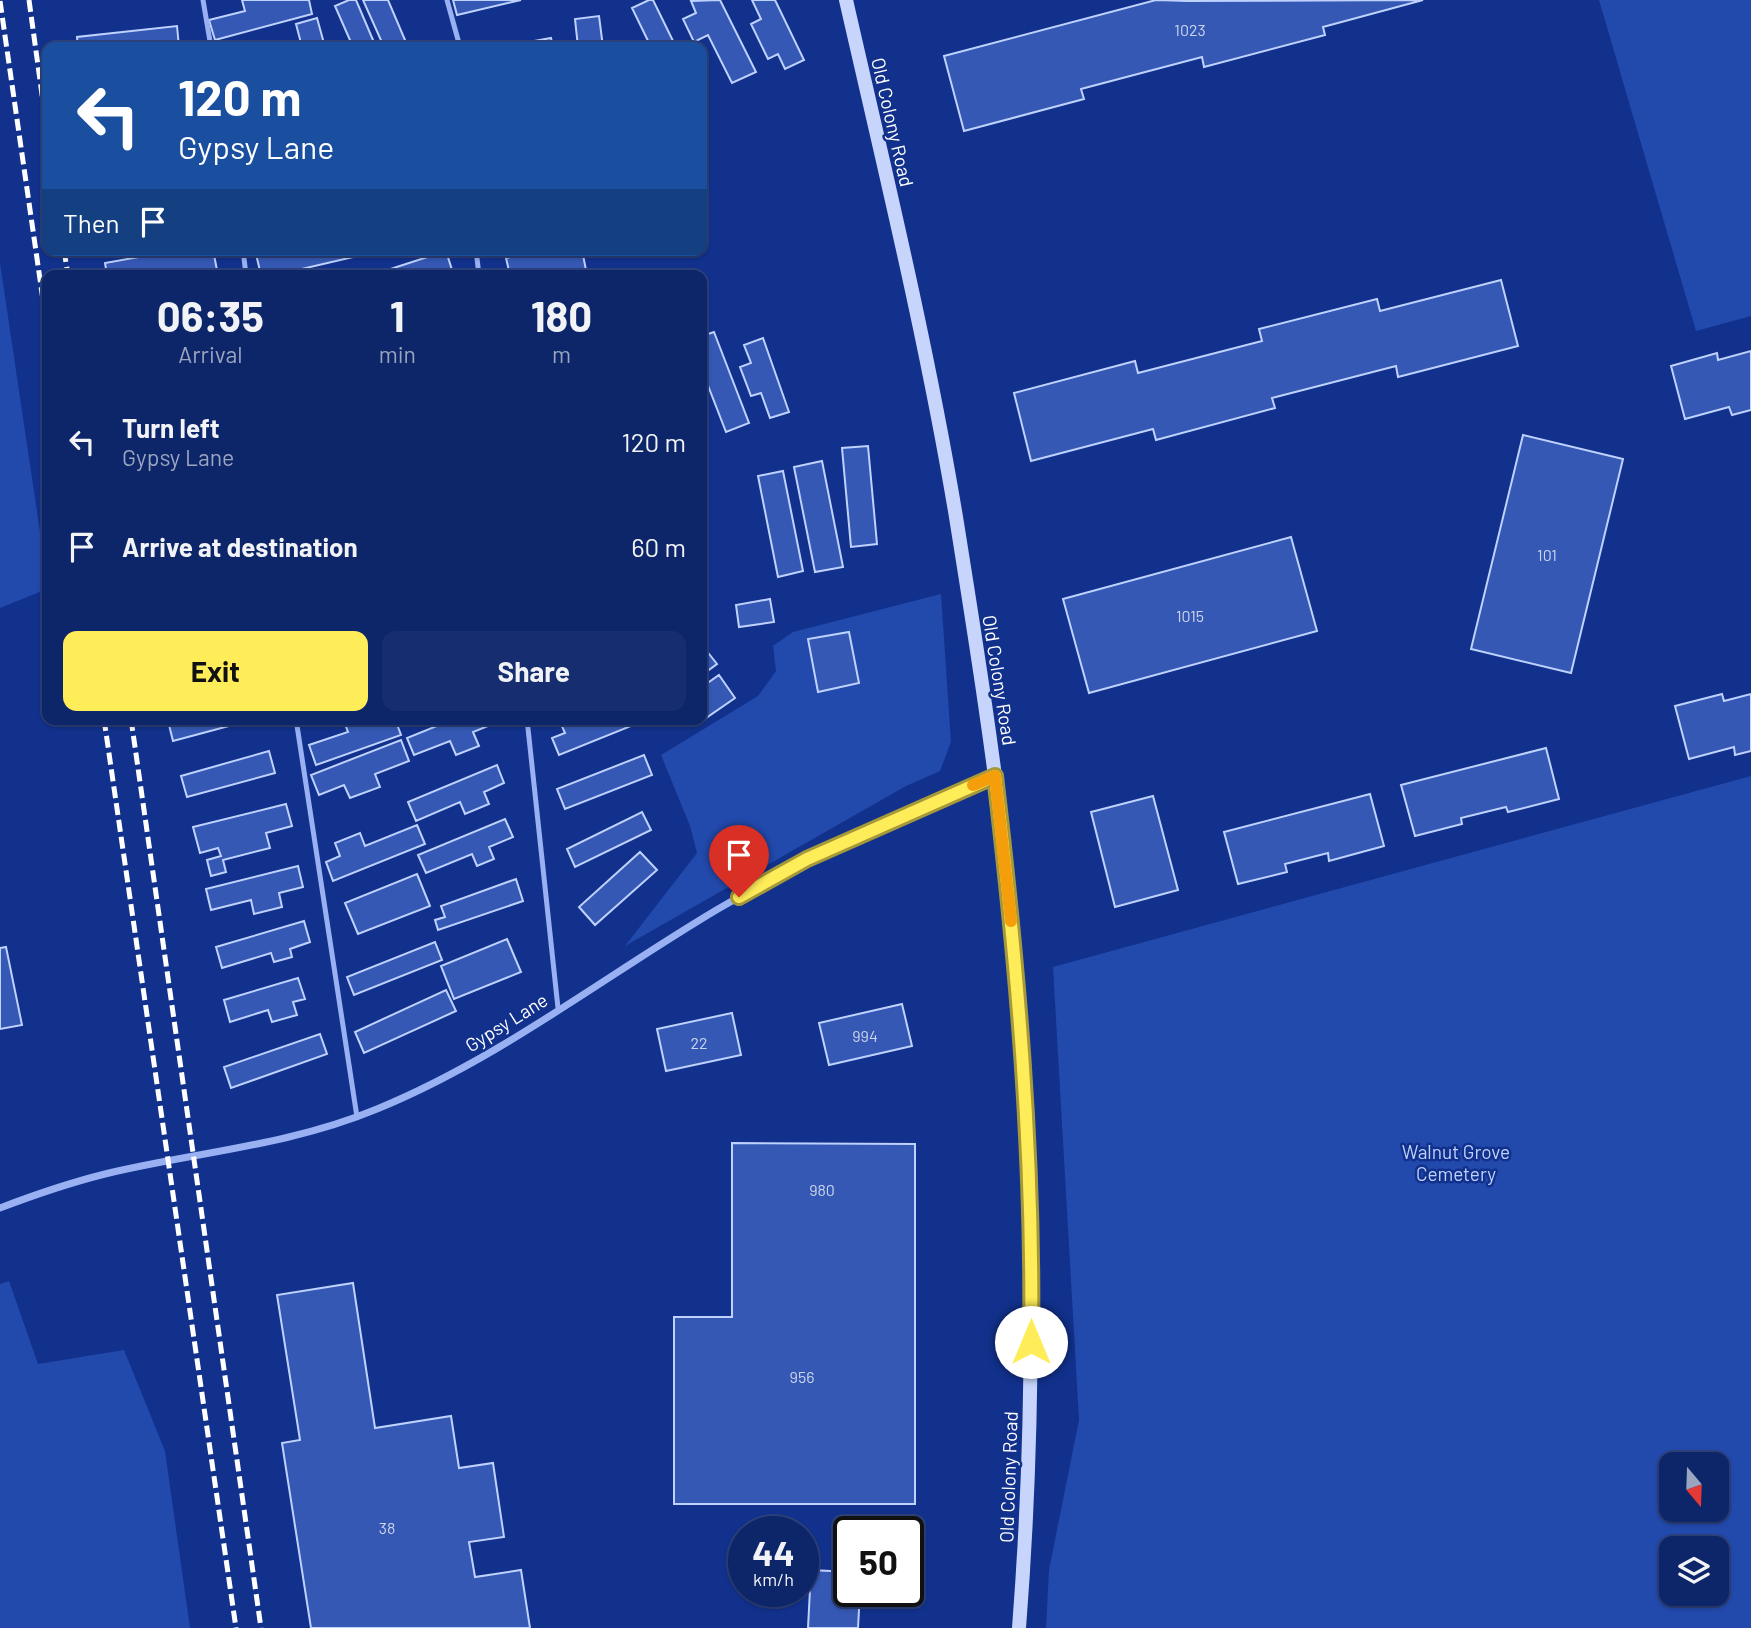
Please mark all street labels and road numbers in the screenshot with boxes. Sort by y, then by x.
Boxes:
street label: Old Colony Road [867,55,919,189]
street label: Old Colony Road [978,613,1022,747]
street label: Gypsy Lane [461,988,551,1056]
street label: Old Colony Road [994,1411,1022,1543]

